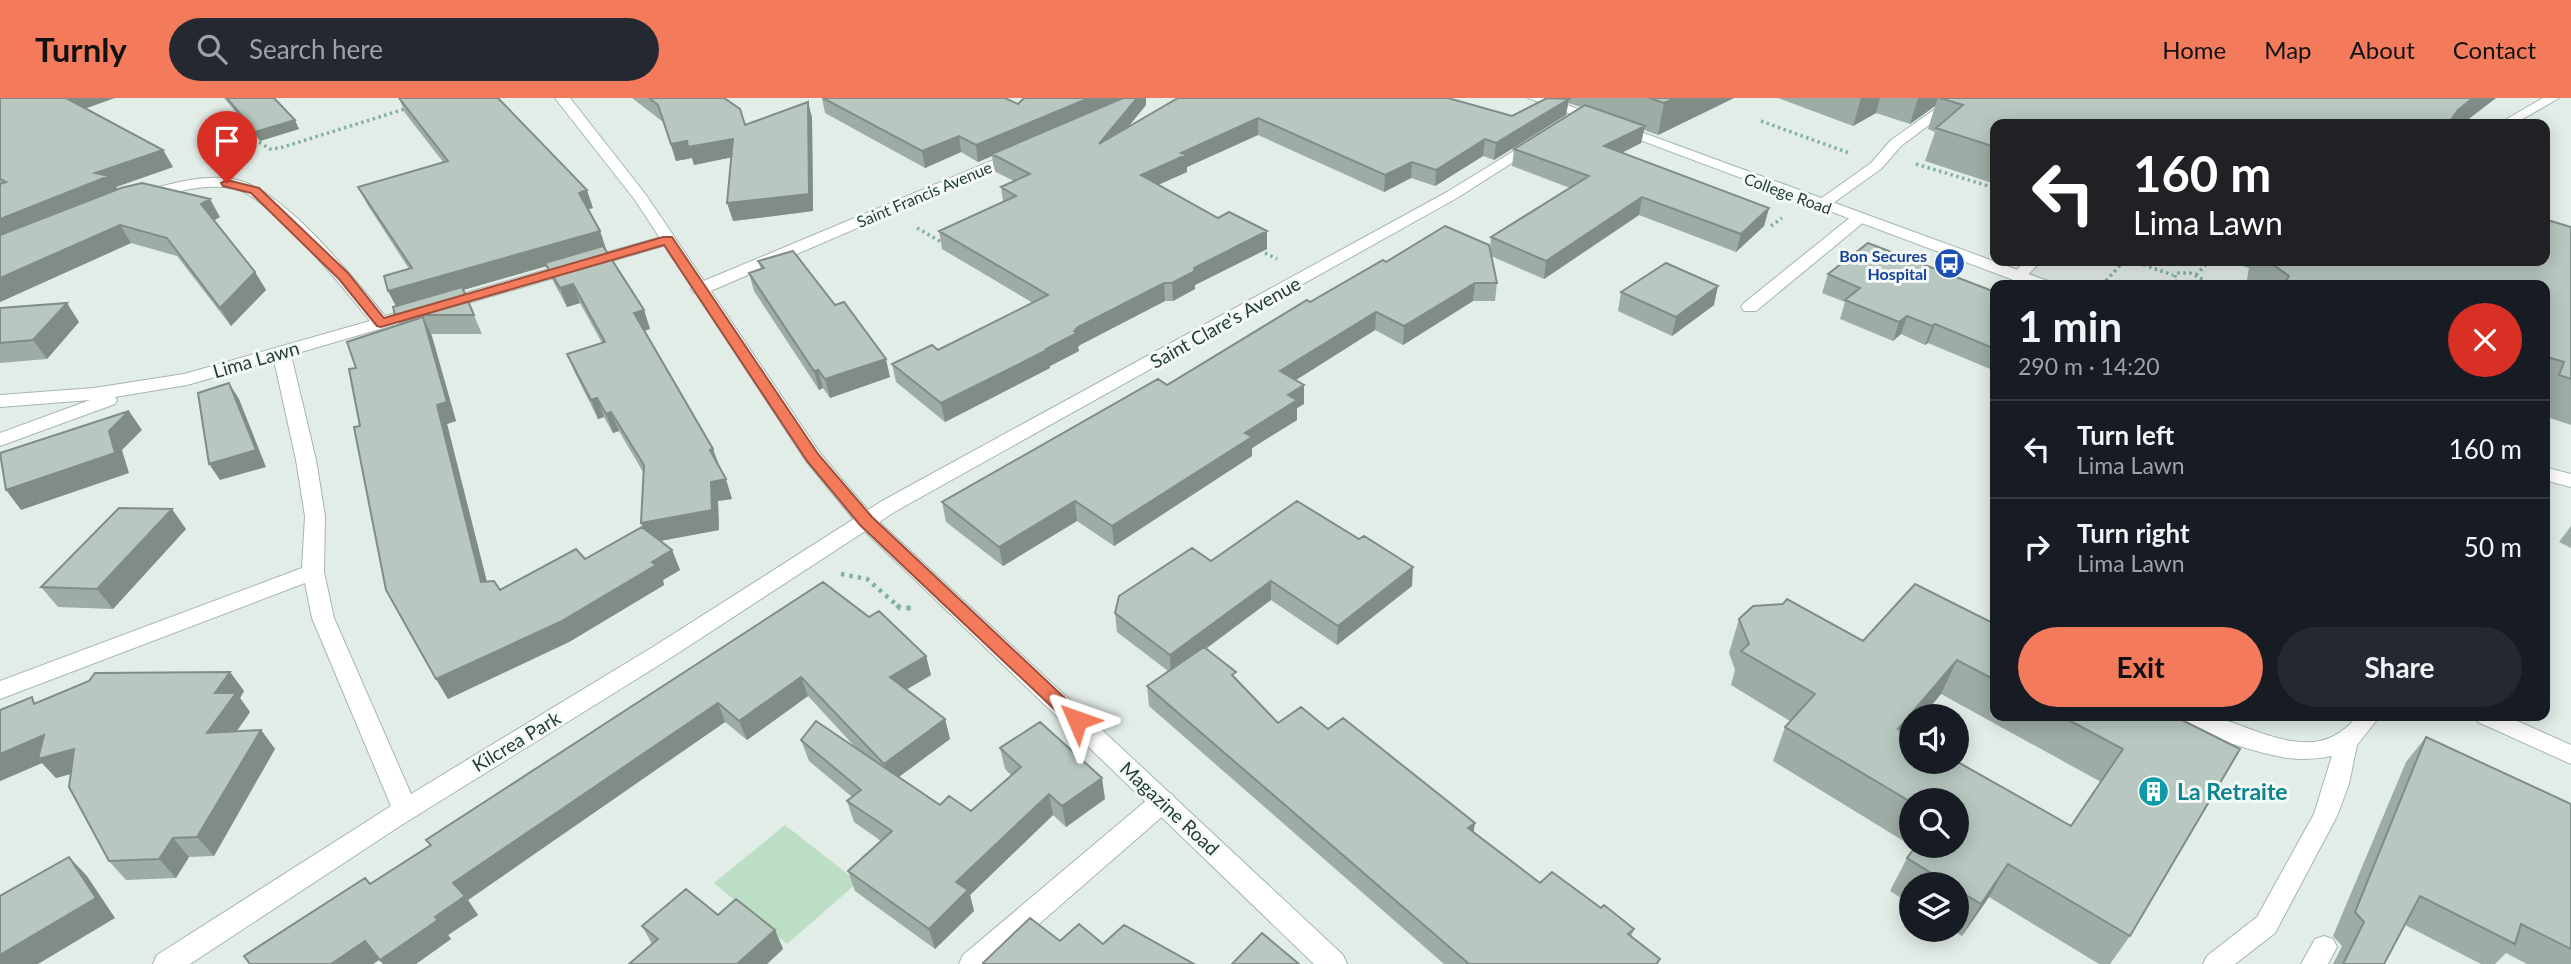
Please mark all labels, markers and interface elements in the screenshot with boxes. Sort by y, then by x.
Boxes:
search box [169,18,659,81]
text: Turnly [35,29,127,69]
icon: search [193,30,231,68]
text: Search here [249,33,383,65]
text: Home [2162,35,2226,64]
text: Map [2264,35,2312,64]
text: About [2350,35,2415,64]
text: Contact [2453,35,2536,64]
pin [197,111,257,183]
icon: arrive [208,122,246,160]
text: 160 m [2133,144,2271,202]
icon: left [2018,147,2109,238]
street label: Saint Francis Avenue [854,157,994,231]
street label: College Road [1742,168,1834,218]
text: Lima Lawn [2133,203,2283,242]
place label: Bon Secures Hospital [1839,246,1927,283]
bus stop icon: Bon Secures Hospital [1933,247,1967,281]
street label: Saint Clare's Avenue [1146,271,1304,373]
text: 1 min [2018,301,2122,351]
button: close [2448,303,2522,377]
street label: Lima Lawn [210,336,302,382]
text: 290 m · 14:20 [2018,352,2160,380]
text: Turn left [2077,419,2174,451]
icon: left [2018,430,2056,468]
text: 160 m [2449,433,2522,465]
text: Lima Lawn [2077,451,2185,479]
text: Turn right [2077,517,2190,549]
icon: right [2018,528,2056,566]
text: 50 m [2464,531,2522,563]
text: Lima Lawn [2077,549,2185,577]
button: Exit [2018,627,2263,707]
button: Share [2277,627,2522,707]
position arrow [1040,683,1114,757]
map controls [1899,704,1969,942]
button: sound [1899,704,1969,774]
street label: Kilcrea Park [468,706,565,776]
street label: Magazine Road [1116,756,1224,860]
building icon: La Retraite [2137,774,2171,808]
place label: La Retraite [2177,777,2288,805]
button: search [1899,788,1969,858]
button: layers [1899,872,1969,942]

